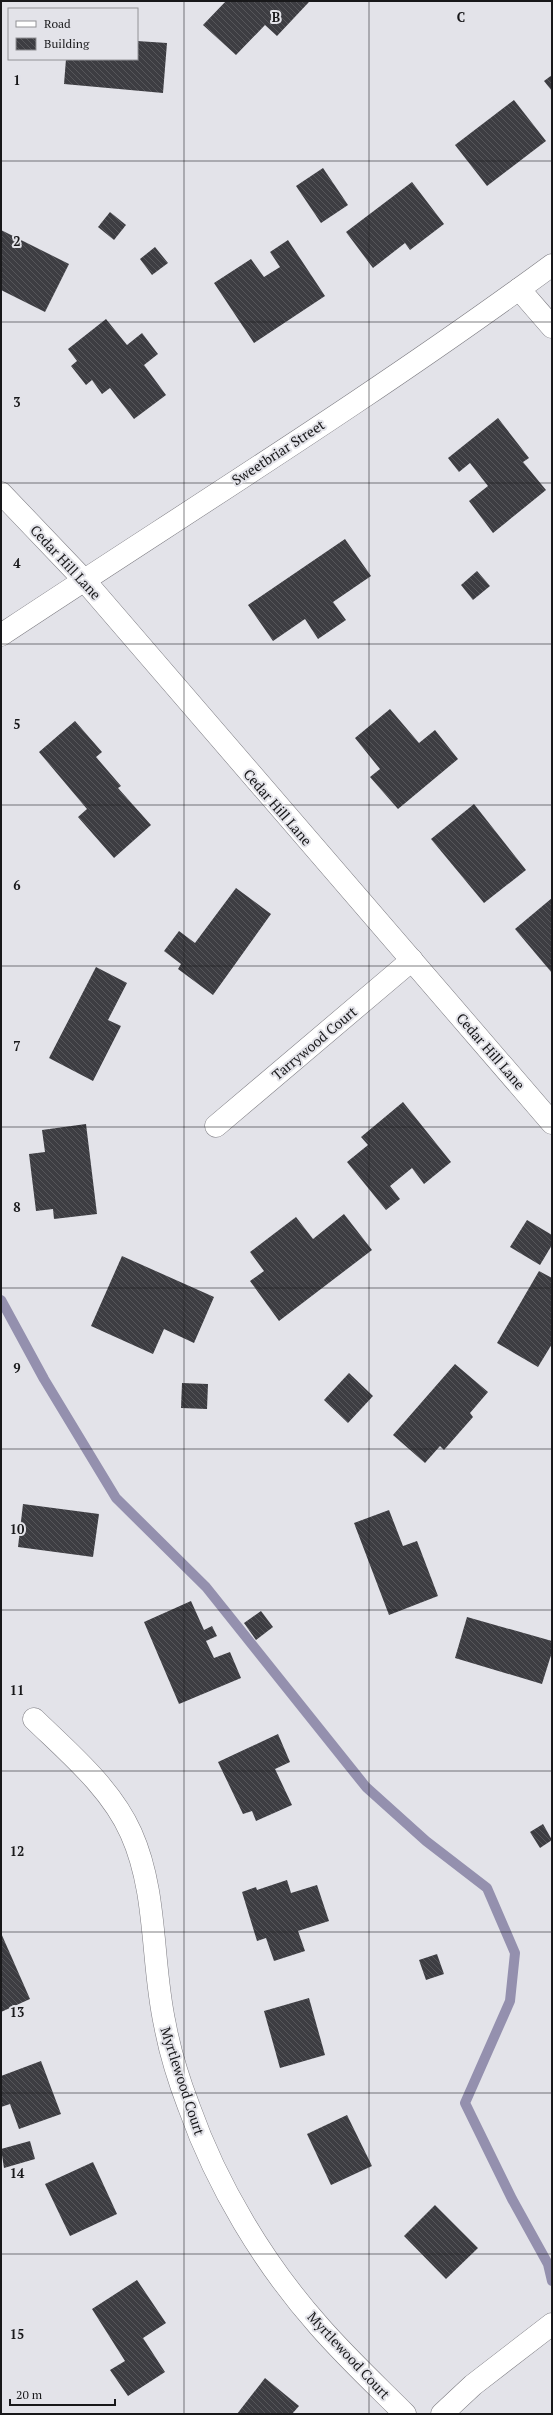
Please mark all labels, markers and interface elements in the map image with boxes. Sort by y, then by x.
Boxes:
legend [8,8,138,60]
text: B [272,8,280,26]
text: C [457,8,465,26]
text: Road [44,16,71,31]
text: Building [44,36,90,51]
text: 1 [13,71,21,89]
text: 2 [13,232,21,250]
text: 3 [13,393,21,411]
street label: Sweetbriar Street [228,414,329,489]
street label: Cedar Hill Lane [26,521,106,603]
text: 4 [13,554,21,572]
text: 5 [13,715,21,733]
street label: Cedar Hill Lane [239,765,317,849]
text: 6 [13,876,21,894]
street label: Tarrywood Court [267,1001,361,1084]
street label: Cedar Hill Lane [452,1009,530,1093]
text: 7 [13,1037,21,1055]
text: 8 [13,1198,21,1216]
text: 9 [13,1359,21,1377]
text: 10 [10,1520,25,1538]
text: 11 [10,1681,24,1699]
text: 12 [10,1842,24,1860]
text: 13 [10,2003,24,2021]
street label: Myrtlewood Court [157,2024,210,2138]
text: 14 [10,2164,25,2182]
street label: Myrtlewood Court [304,2307,395,2403]
text: 15 [10,2325,24,2343]
scale bar [10,2381,115,2407]
text: 20 m [16,2387,43,2402]

